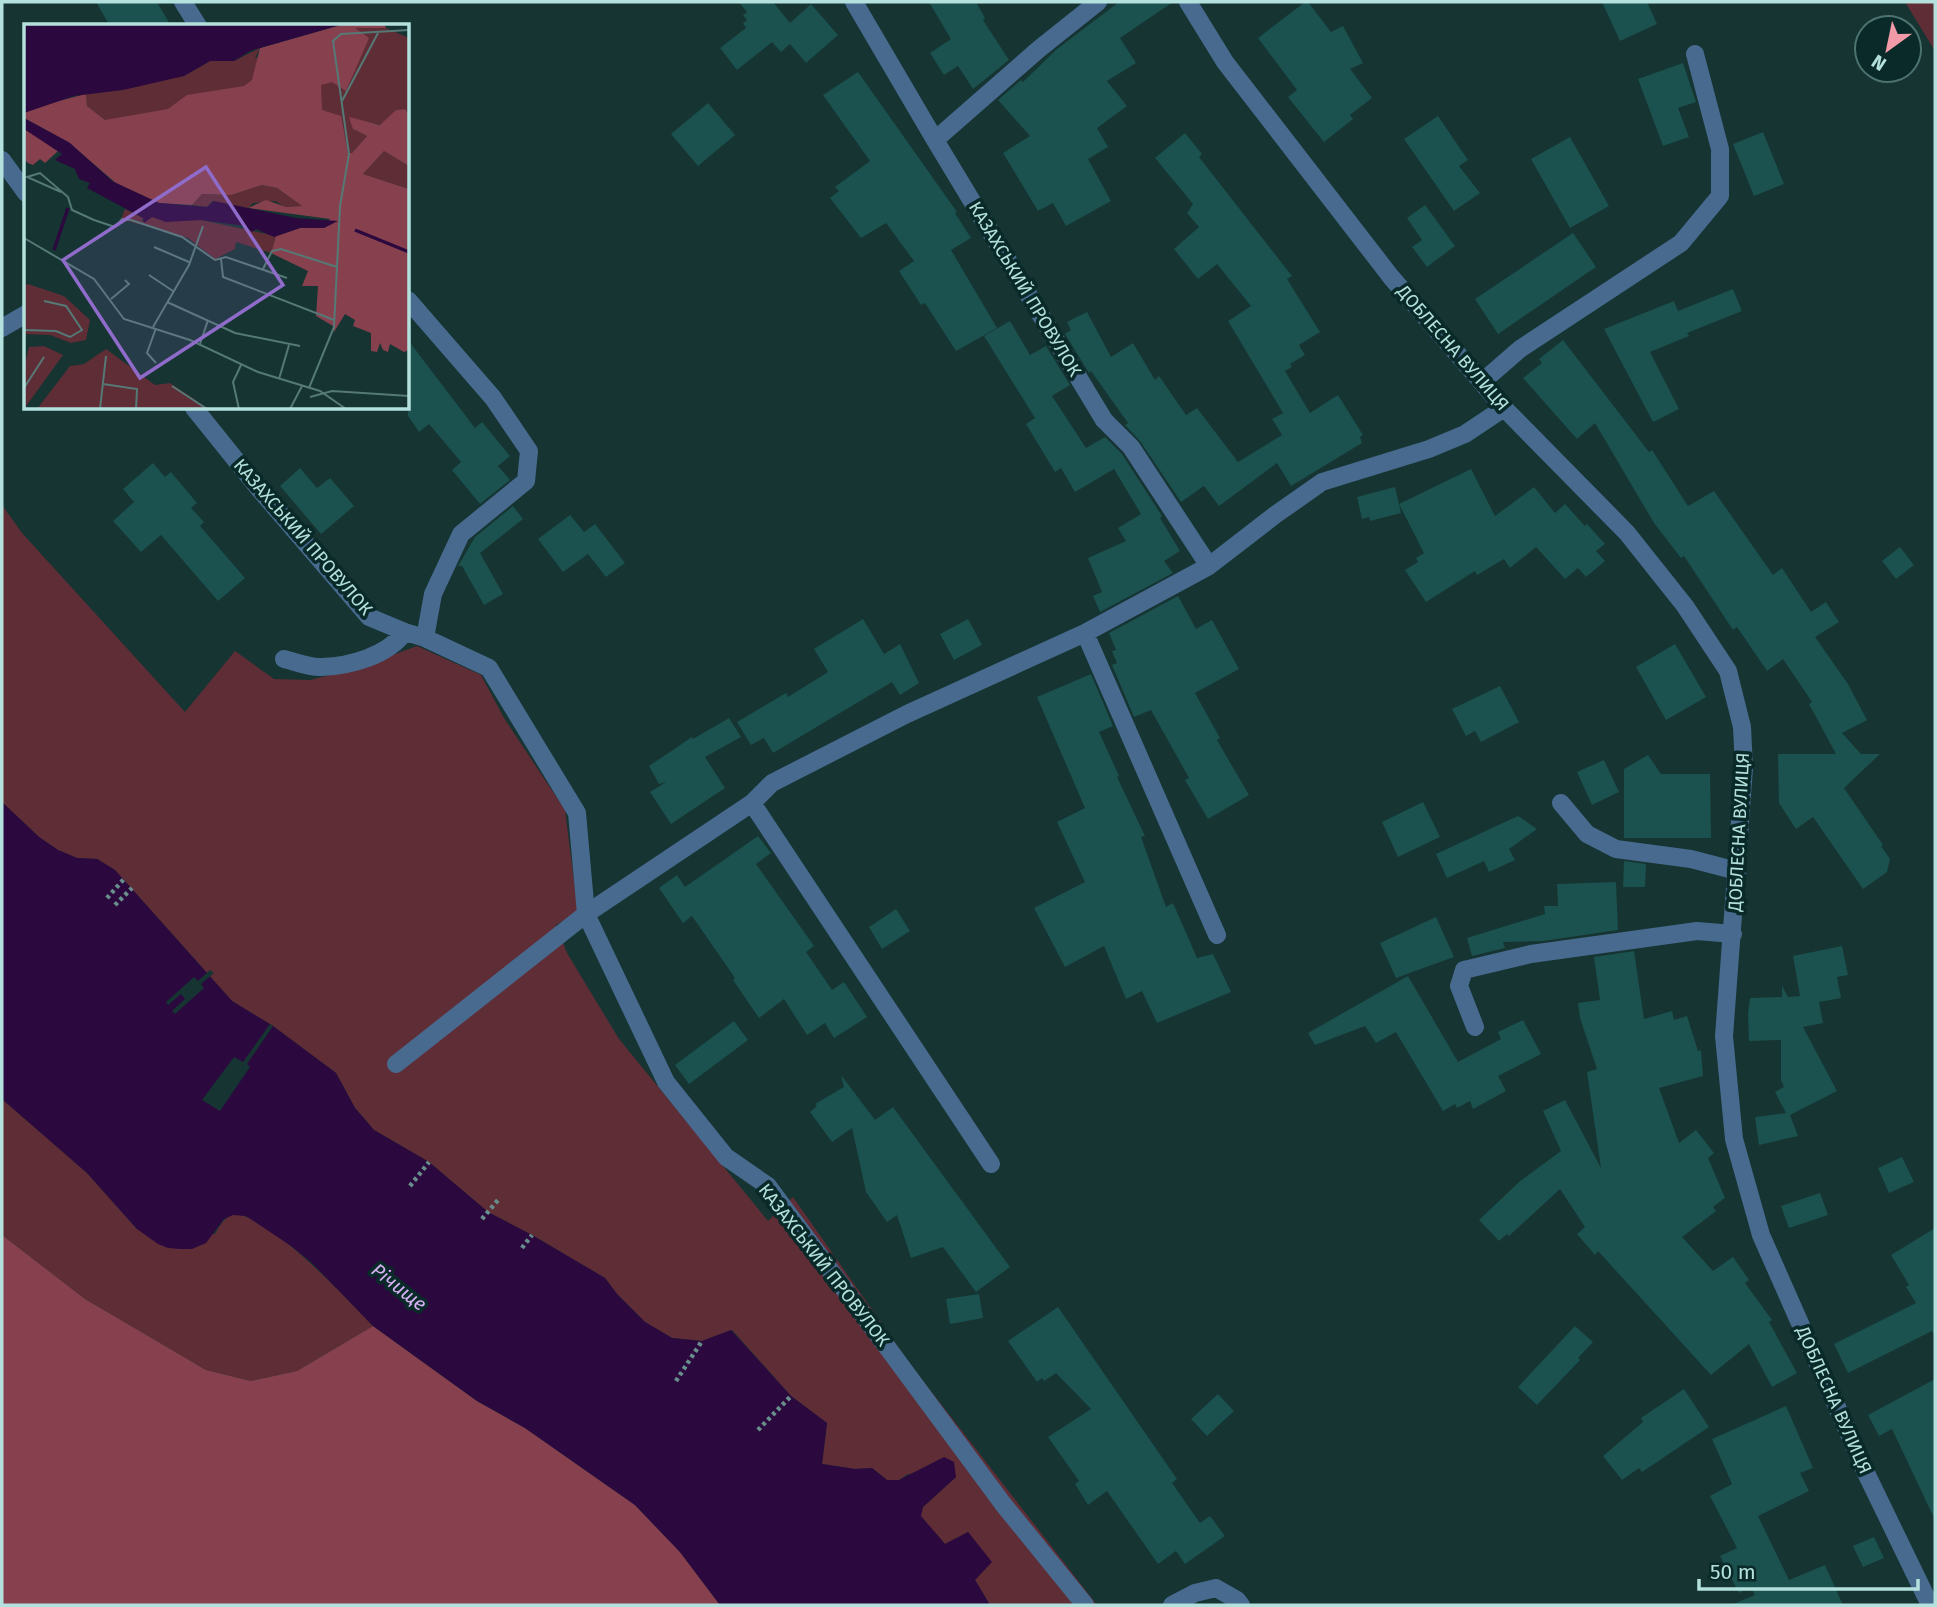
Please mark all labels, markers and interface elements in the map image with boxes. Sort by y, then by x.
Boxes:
north arrow [1853,14,1923,84]
inset map [24,24,410,410]
text: N [1867,50,1891,76]
street label: КАЗАХСЬКИЙ ПРОВУЛОК [964,198,1086,381]
street label: ДОБЛЕСНА ВУЛИЦЯ [1392,280,1514,415]
street label: КАЗАХСЬКИЙ ПРОВУЛОК [229,454,377,620]
street label: ДОБЛЕСНА ВУЛИЦЯ [1724,752,1754,913]
street label: КАЗАХСЬКИЙ ПРОВУЛОК [754,1179,895,1351]
water label: Річище [367,1258,431,1316]
street label: ДОБЛЕСНА ВУЛИЦЯ [1791,1322,1876,1477]
scale bar [1699,1548,1918,1592]
text: 50 m [1710,1559,1756,1585]

